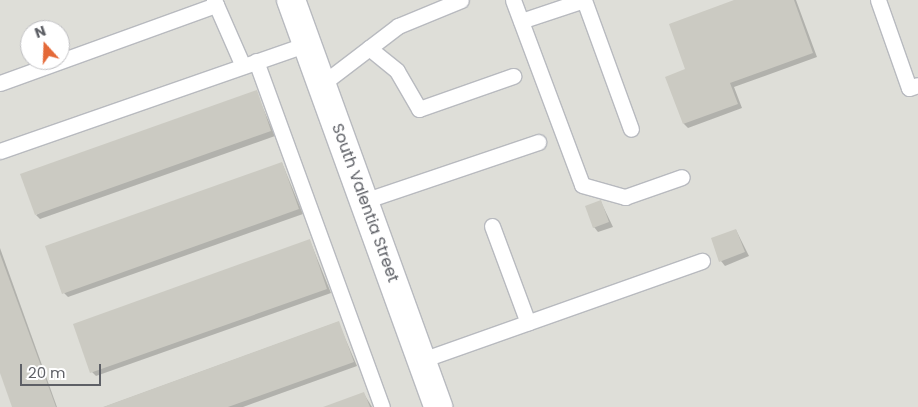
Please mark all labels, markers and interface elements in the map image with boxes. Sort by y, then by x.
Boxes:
north arrow [20,20,70,70]
text: N [32,21,49,43]
street label: South Valentia Street [327,121,403,285]
scale bar [22,354,104,386]
text: 20 m [28,362,66,383]

